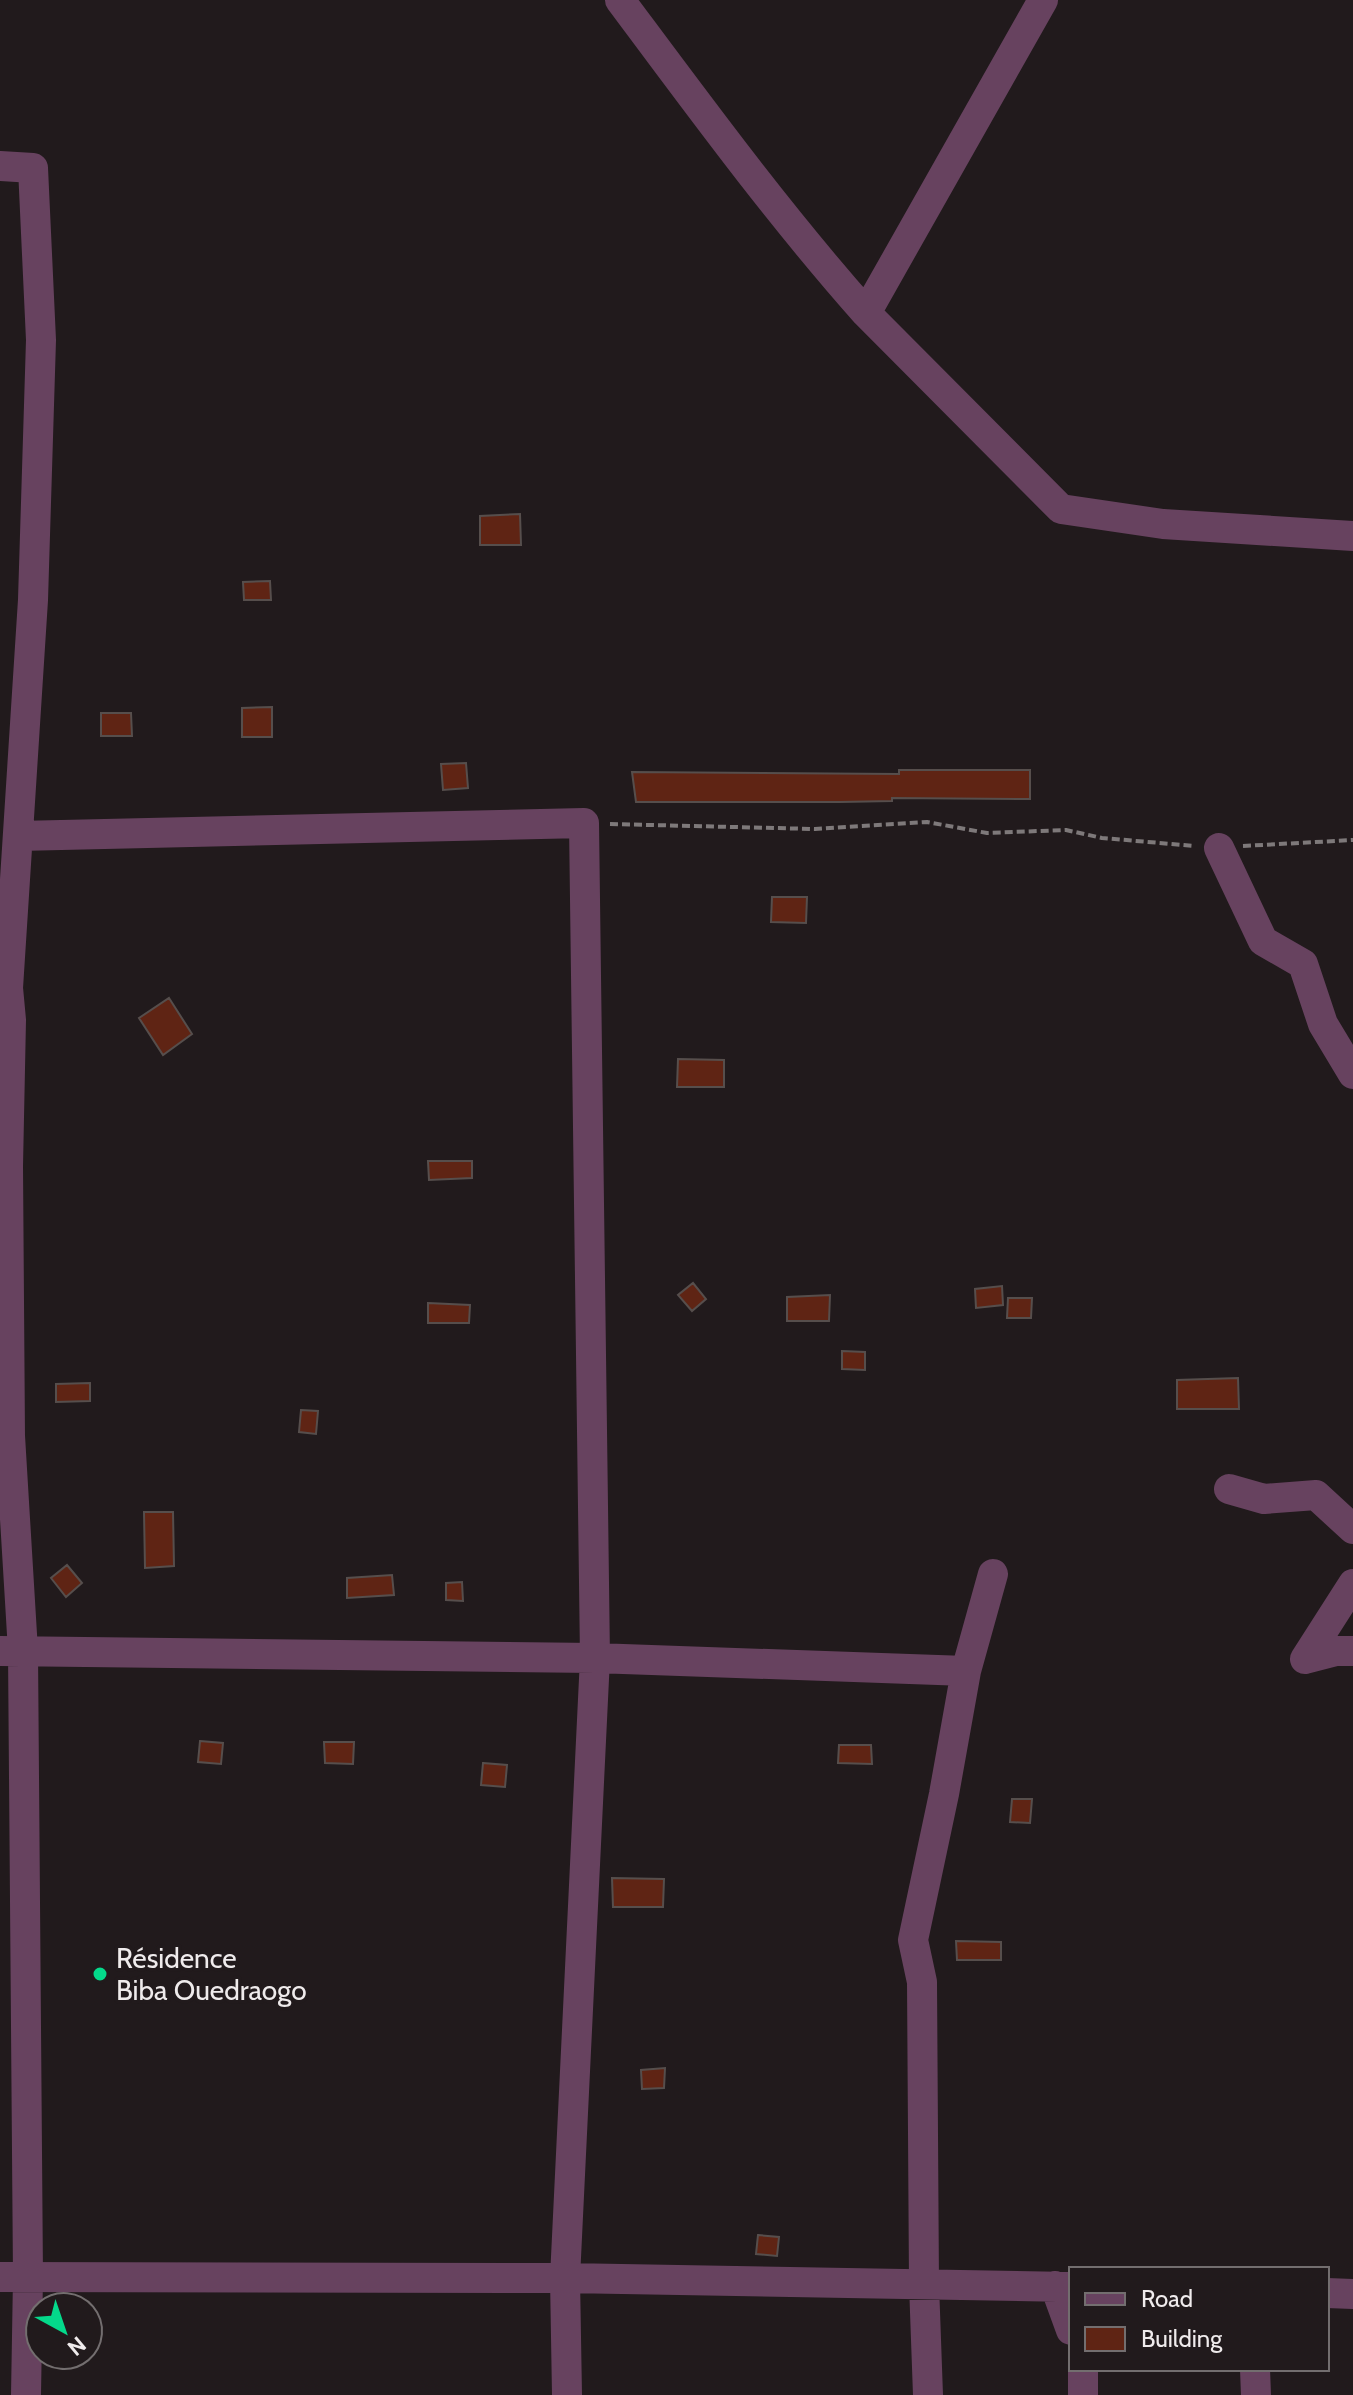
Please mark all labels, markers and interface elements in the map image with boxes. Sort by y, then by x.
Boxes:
place label: Résidence Biba Ouedraogo [116,1941,307,2007]
marker: Résidence Biba Ouedraogo [91,1965,109,1983]
legend [1069,2267,1329,2371]
text: Road [1141,2284,1193,2313]
north arrow [24,2291,104,2371]
text: Building [1141,2324,1223,2353]
text: N [62,2331,91,2361]

